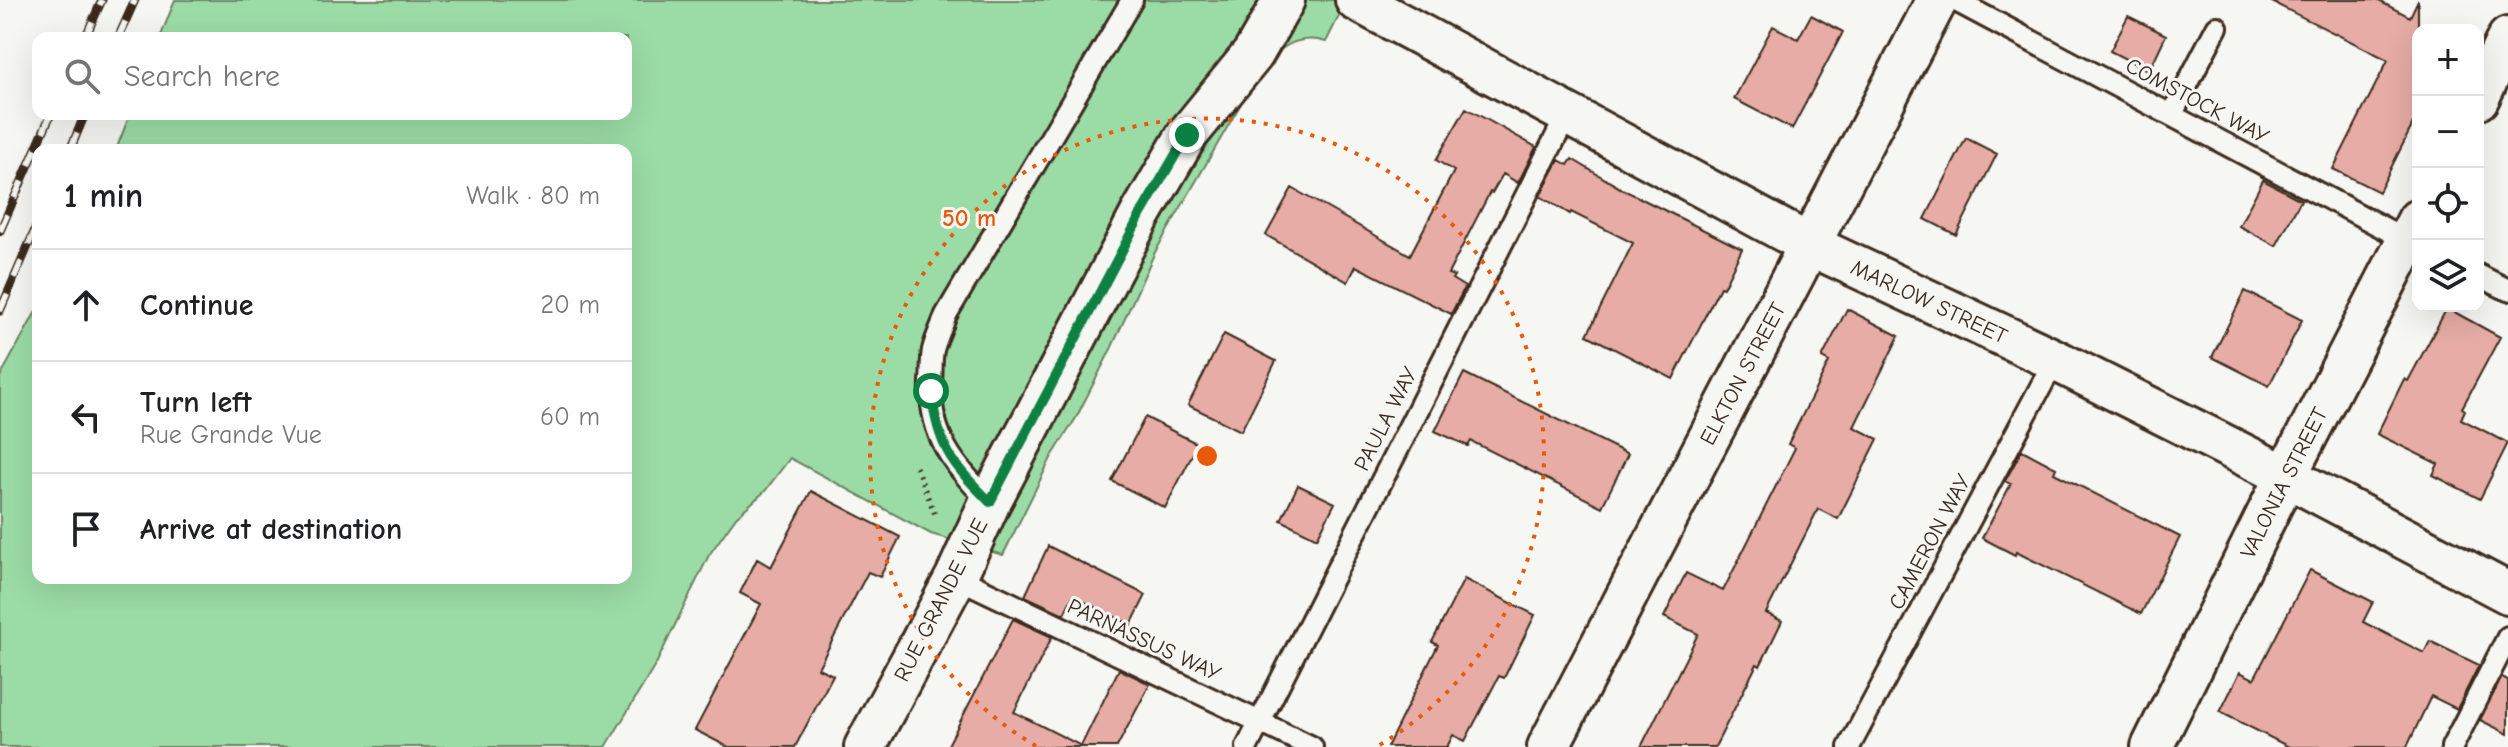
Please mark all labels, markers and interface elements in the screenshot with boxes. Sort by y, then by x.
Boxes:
map controls [2412,24,2484,312]
button: + [2412,24,2484,96]
search box [32,32,632,120]
street label: COMSTOCK WAY [2121,52,2273,150]
icon: search [60,54,104,98]
text: Search here [124,59,280,94]
button: − [2412,96,2484,168]
route end [1169,117,1205,153]
button: locate [2412,168,2484,240]
text: 1 min [64,176,143,216]
text: Walk · 80 m [466,181,600,211]
text: 50 m [942,204,996,232]
button: layers [2412,240,2484,312]
street label: MARLOW STREET [1847,254,2012,350]
icon: ahead [64,283,108,327]
text: Continue [140,288,254,323]
text: 20 m [540,290,600,320]
street label: ELKTON STREET [1695,298,1792,450]
street label: PAULA WAY [1349,363,1423,475]
route start [913,373,949,409]
text: Turn left [140,385,252,420]
icon: left [64,395,108,439]
text: 60 m [540,402,600,432]
street label: VALONIA STREET [2235,403,2333,563]
text: Rue Grande Vue [140,420,322,450]
centre of rings [1193,442,1221,470]
street label: CAMERON WAY [1883,470,1977,614]
icon: arrive [64,507,108,551]
text: Arrive at destination [140,512,402,547]
street label: RUE GRANDE VUE [889,514,993,686]
street label: PARNASSUS WAY [1063,593,1225,687]

